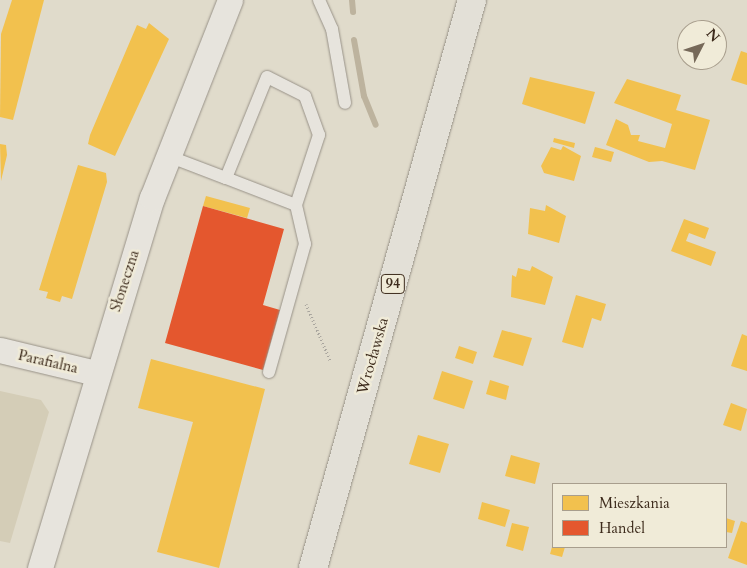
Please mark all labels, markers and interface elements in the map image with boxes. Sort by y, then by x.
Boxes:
north arrow [677,20,727,70]
text: N [702,25,724,46]
street label: Słoneczna [107,248,143,314]
road number: 94 [380,272,406,296]
street label: Wrocławska [353,315,393,397]
street label: Parafialna [16,346,80,378]
legend [552,483,727,548]
text: Mieszkania [599,493,670,513]
text: Handel [599,518,645,538]

